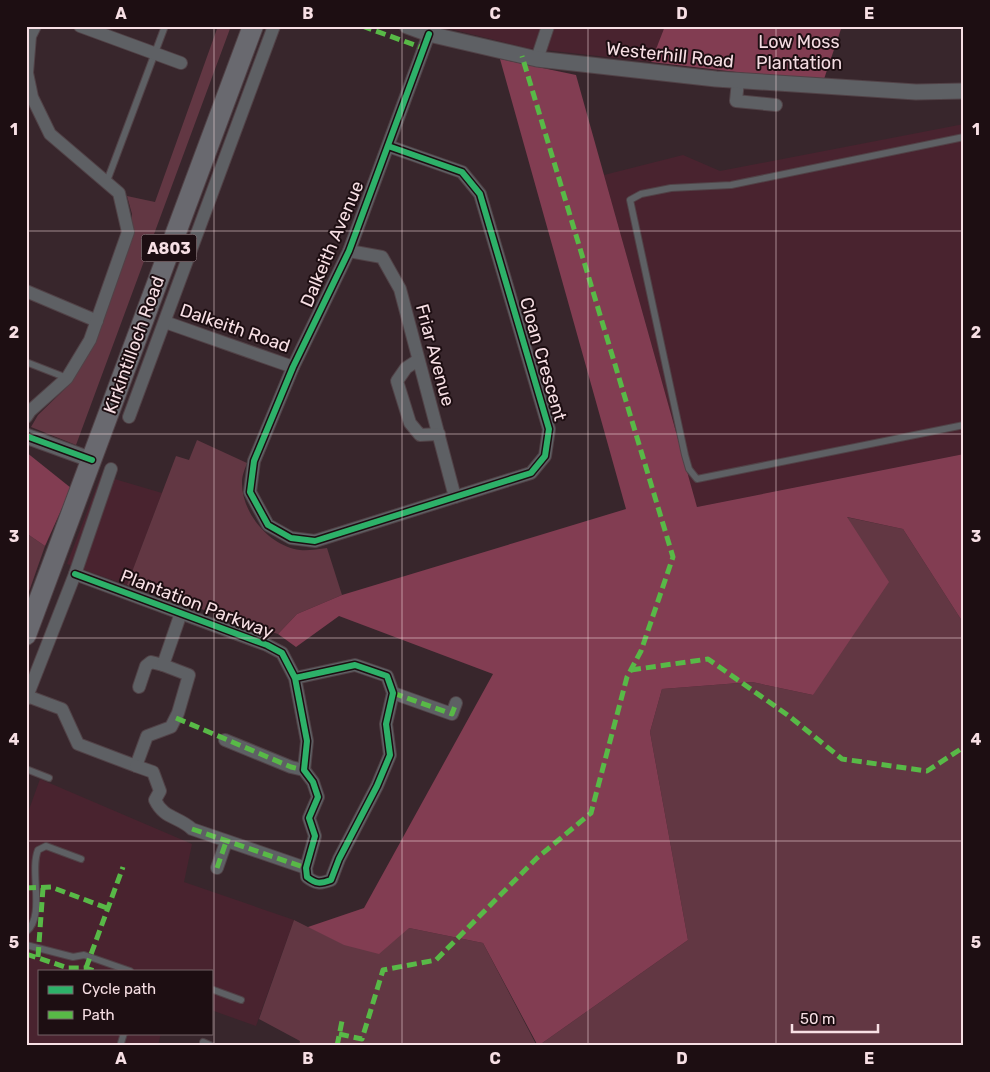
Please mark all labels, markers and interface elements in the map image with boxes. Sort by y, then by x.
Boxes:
text: A [115,4,127,23]
text: B [302,4,314,23]
text: C [489,4,501,23]
text: D [676,4,688,23]
text: E [864,4,874,23]
park label: Low Moss Plantation [756,31,842,74]
street label: Westerhill Road [605,37,735,73]
text: 1 [10,120,18,139]
text: 1 [972,120,980,139]
street label: Dalkeith Avenue [296,178,368,310]
road number: A803 [142,234,196,262]
street label: Kirkintilloch Road [99,273,169,417]
street label: Cloan Crescent [515,295,571,423]
street label: Dalkeith Road [177,299,293,357]
street label: Friar Avenue [411,302,459,408]
text: 2 [9,323,19,342]
text: 2 [971,323,981,342]
text: 3 [9,527,19,546]
text: 3 [971,527,981,546]
street label: Plantation Parkway [118,565,277,643]
text: 4 [9,730,20,749]
text: 4 [971,730,982,749]
text: 5 [9,933,19,952]
text: 5 [971,933,981,952]
legend [38,970,212,1034]
text: Cycle path [82,980,156,998]
scale bar [792,1002,879,1034]
text: Path [82,1006,115,1024]
text: 50 m [800,1010,835,1028]
text: A [115,1049,127,1068]
text: B [302,1049,314,1068]
text: C [489,1049,501,1068]
text: D [676,1049,688,1068]
text: E [864,1049,874,1068]

